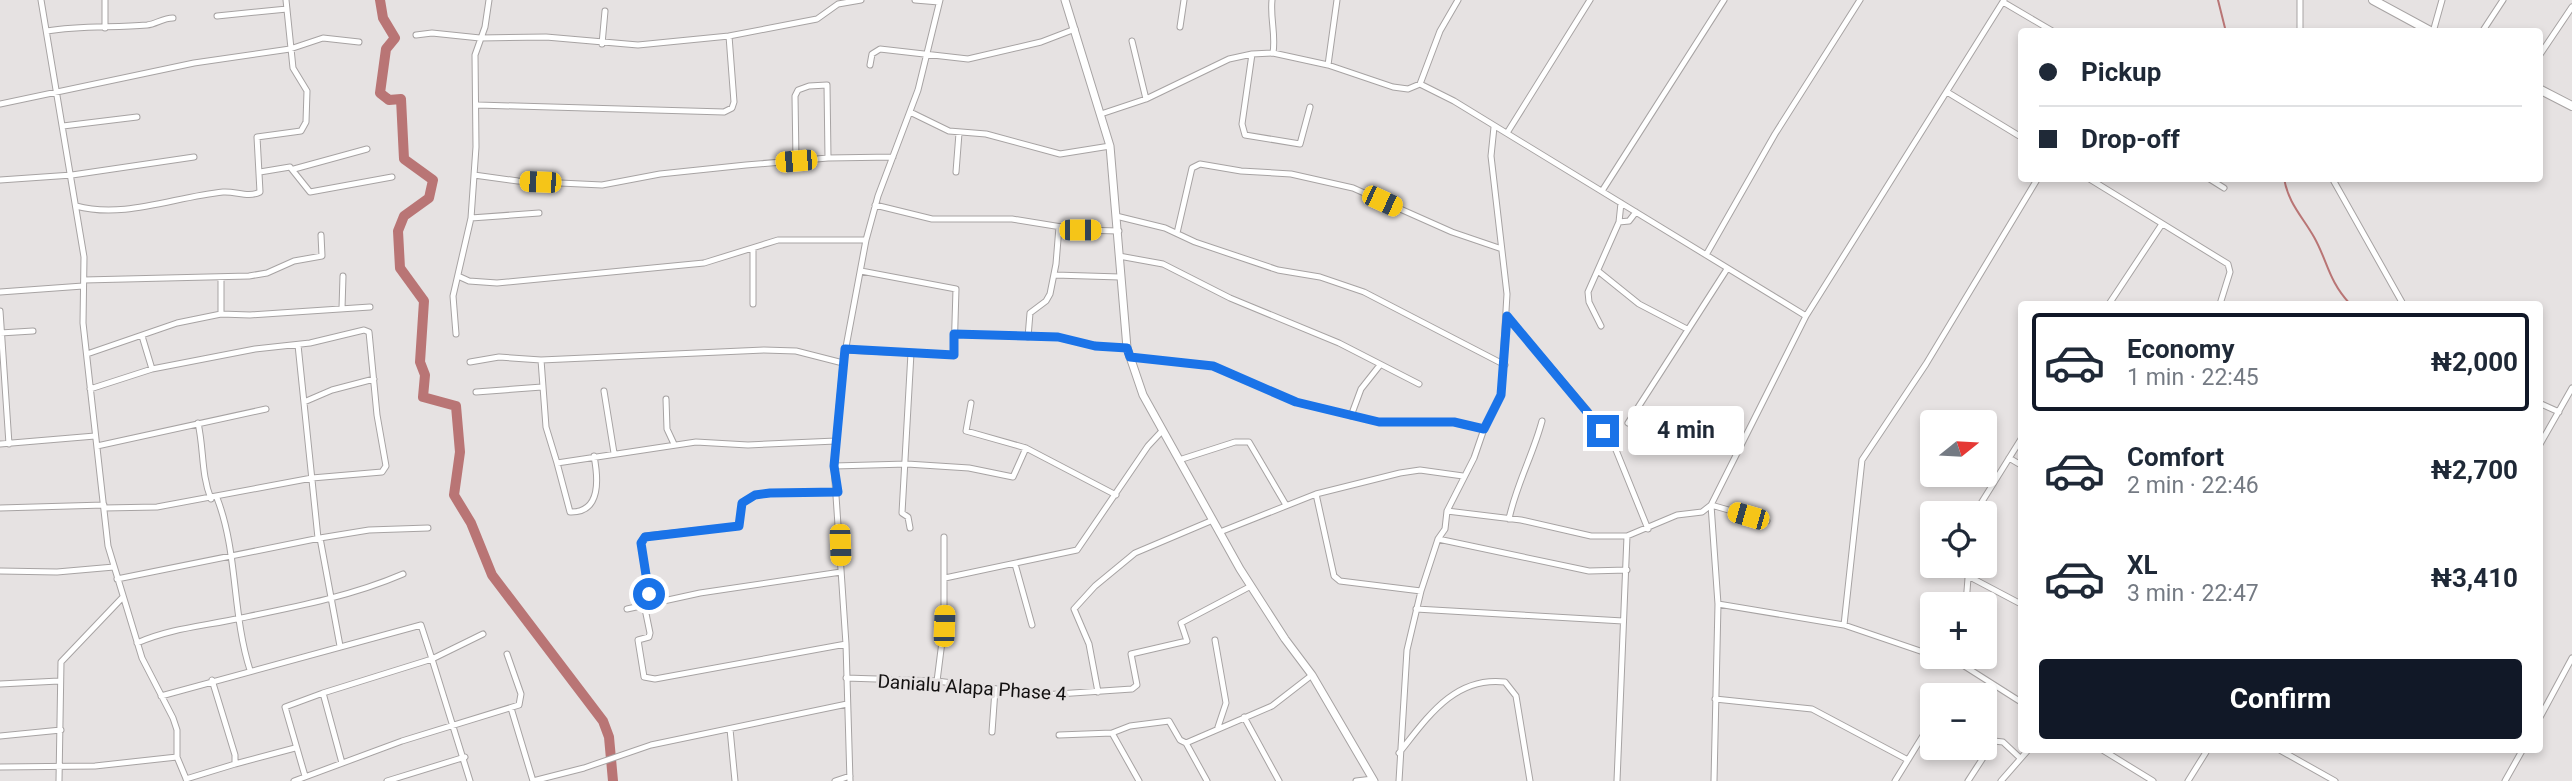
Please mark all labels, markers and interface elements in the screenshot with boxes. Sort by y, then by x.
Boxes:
text: Pickup [2081,57,2161,87]
text: Drop-off [2081,124,2180,154]
car [775,149,818,173]
car [519,171,562,193]
car [1359,183,1406,219]
car [1060,220,1102,241]
icon: car [2043,331,2106,394]
text: Economy [2127,334,2234,364]
text: ₦2,000 [2431,347,2518,377]
text: 1 min · 22:45 [2127,364,2259,391]
callout: 4 min [1628,406,1743,456]
north arrow [1920,410,1997,486]
map controls [1920,410,1997,760]
route end [1587,415,1619,447]
text: 4 min [1657,417,1715,444]
icon: car [2043,439,2106,502]
text: Comfort [2127,442,2224,472]
text: ₦2,700 [2431,455,2518,485]
text: 2 min · 22:46 [2127,472,2259,499]
car [1725,500,1772,532]
button: locate [1920,501,1997,578]
car [829,524,852,566]
icon: car [2043,547,2106,610]
text: XL [2127,550,2158,580]
text: ₦3,410 [2431,563,2518,593]
route start [633,578,665,610]
text: 3 min · 22:47 [2127,580,2259,607]
button: + [1920,592,1997,669]
car [933,605,956,647]
button: Confirm [2039,659,2522,739]
street label: Danialu Alapa Phase 4 [877,669,1067,706]
button: − [1920,683,1997,760]

